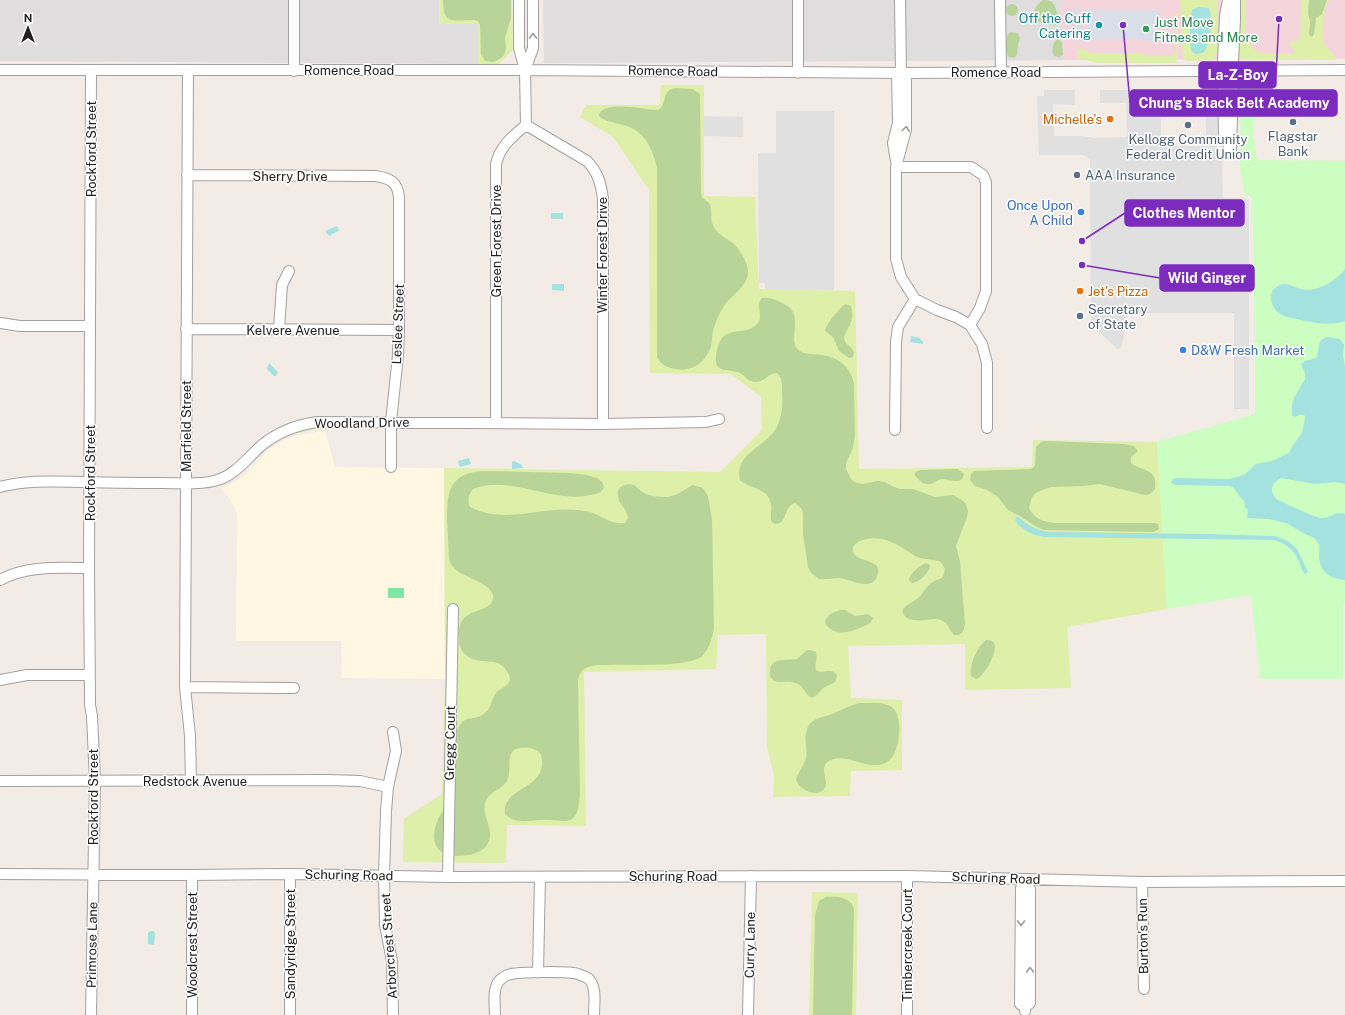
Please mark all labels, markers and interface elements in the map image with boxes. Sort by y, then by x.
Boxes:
north arrow [8,8,48,48]
place label: Off the Cuff Catering [1019,11,1091,41]
text: N [24,12,32,24]
place label: Just Move Fitness and More [1154,15,1258,45]
marker: Off the Cuff Catering [1094,20,1104,30]
marker: Just Move Fitness and More [1141,24,1151,34]
one-way arrow [529,33,537,39]
callout: La-Z-Boy [1199,62,1276,88]
street label: Romence Road [304,63,394,78]
street label: Romence Road [628,63,718,79]
street label: Romence Road [951,65,1041,80]
text: La-Z-Boy [1208,67,1269,83]
callout: Chung's Black Belt Academy [1130,90,1337,116]
text: Chung's Black Belt Academy [1138,95,1330,111]
street label: Rockford Street [84,101,99,197]
place label: Michelle's [1043,112,1102,127]
marker: Michelle's [1105,114,1115,124]
marker: Flagstar Bank [1288,117,1298,127]
marker: Kellogg Community Federal Credit Union [1183,120,1193,130]
one-way arrow [901,126,910,132]
place label: Flagstar Bank [1268,129,1318,159]
place label: Kellogg Community Federal Credit Union [1126,132,1250,162]
place label: AAA Insurance [1085,168,1175,183]
street label: Sherry Drive [252,169,328,184]
marker: AAA Insurance [1072,170,1082,180]
street label: Green Forest Drive [489,185,504,297]
street label: Winter Forest Drive [595,197,610,313]
place label: Once Upon A Child [1007,198,1073,228]
callout: Clothes Mentor [1125,200,1244,226]
text: Clothes Mentor [1133,205,1236,221]
marker: Once Upon A Child [1076,207,1086,217]
callout: Wild Ginger [1160,265,1254,291]
text: Wild Ginger [1168,270,1246,286]
street label: Leslee Street [389,283,407,365]
place label: Jet's Pizza [1088,284,1148,299]
marker: Jet's Pizza [1075,286,1085,296]
place label: Secretary of State [1088,302,1148,332]
marker: Secretary of State [1075,311,1085,321]
street label: Kelvere Avenue [246,323,340,338]
place label: D&W Fresh Market [1191,343,1304,358]
marker: D&W Fresh Market [1178,345,1188,355]
street label: Marfield Street [179,380,194,472]
street label: Woodland Drive [314,415,410,431]
street label: Rockford Street [83,425,98,521]
street label: Gregg Court [442,705,458,781]
street label: Rockford Street [86,749,101,845]
street label: Redstock Avenue [143,774,247,789]
street label: Schuring Road [305,867,393,883]
street label: Schuring Road [629,869,717,884]
street label: Schuring Road [951,869,1041,887]
street label: Timbercreek Court [900,888,915,1002]
street label: Sandyridge Street [283,889,298,999]
street label: Woodcrest Street [185,892,200,998]
street label: Arborcrest Street [378,892,400,1000]
street label: Burton's Run [1135,898,1151,974]
street label: Primrose Lane [84,902,100,988]
street label: Curry Lane [742,912,758,978]
one-way arrow [1017,920,1025,926]
one-way arrow [1026,967,1034,973]

